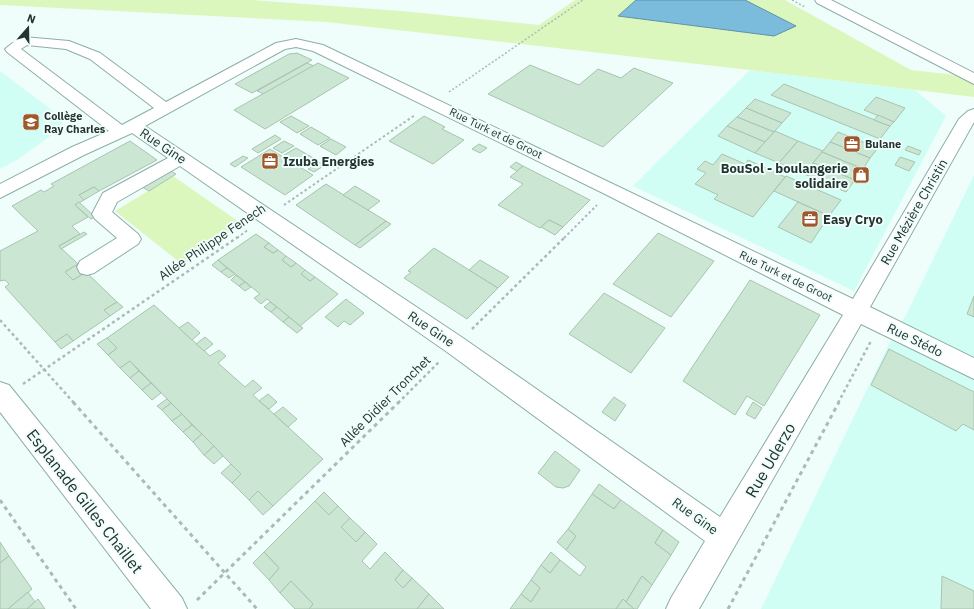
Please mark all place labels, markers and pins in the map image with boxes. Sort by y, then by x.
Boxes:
place label: Collège Ray Charles [44,109,106,136]
school or university icon: Collège Ray Charles [21,112,41,132]
office icon: Bulane [842,134,862,154]
place label: Bulane [865,137,901,151]
office icon: Izuba Energies [260,151,280,171]
place label: Izuba Energies [283,153,375,170]
place label: BouSol - boulangerie solidaire [721,160,848,192]
shop icon: BouSol - boulangerie solidaire [851,165,871,185]
office icon: Easy Cryo [800,209,820,229]
place label: Easy Cryo [823,211,883,228]

